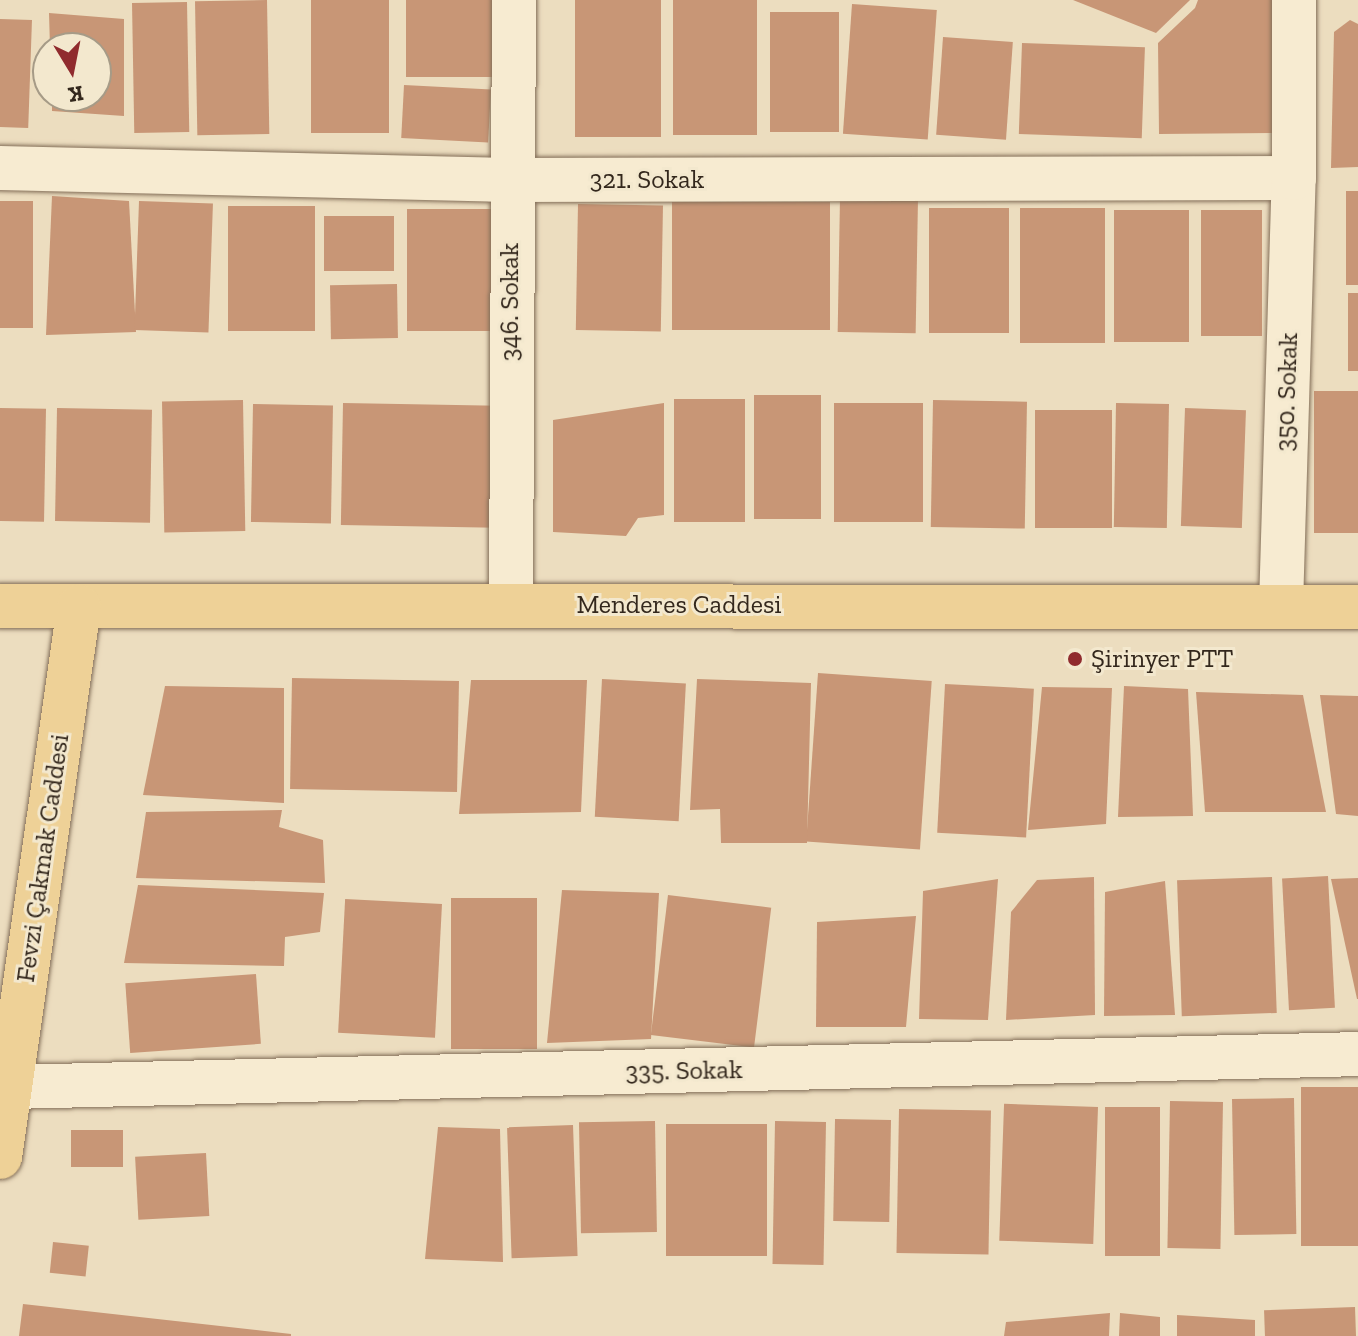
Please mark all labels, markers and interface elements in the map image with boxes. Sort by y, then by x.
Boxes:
north arrow [32,32,112,112]
text: K [66,80,86,109]
street label: 321. Sokak [590,164,704,196]
street label: 346. Sokak [494,243,526,361]
street label: 350. Sokak [1269,332,1305,452]
street label: Menderes Caddesi [576,589,782,621]
place label: Şirinyer PTT [1091,643,1234,675]
marker: Şirinyer PTT [1066,650,1084,668]
street label: Fevzi Çakmak Caddesi [10,732,76,984]
street label: 335. Sokak [625,1054,743,1088]

